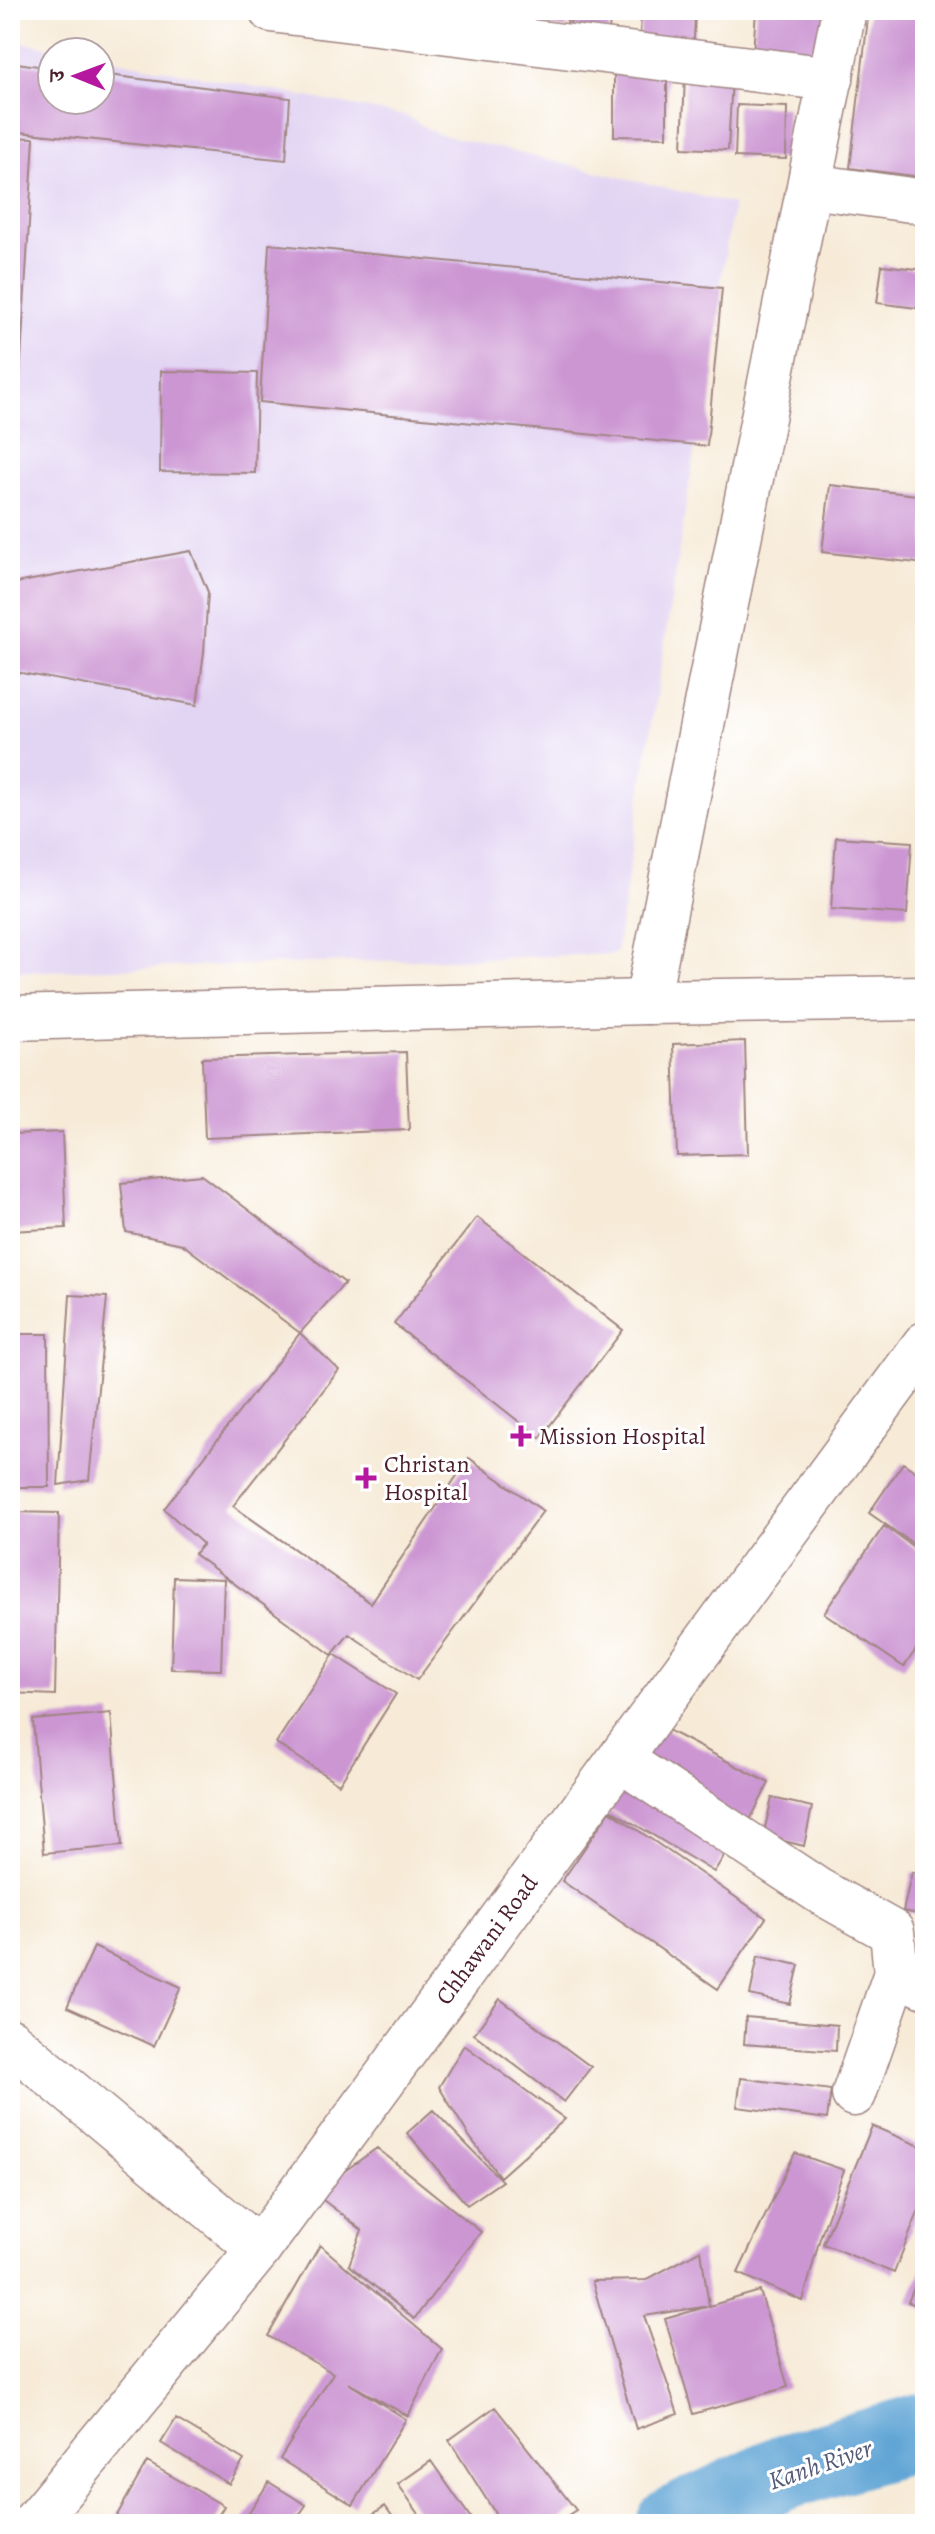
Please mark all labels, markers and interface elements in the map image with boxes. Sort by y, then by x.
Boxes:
north arrow [36,36,116,116]
text: उ [42,68,72,84]
place label: Mission Hospital [539,1420,706,1452]
marker: Mission Hospital [510,1425,532,1447]
place label: Christan Hospital [384,1448,470,1508]
marker: Christan Hospital [355,1467,377,1489]
street label: Chhawani Road [428,1868,545,2011]
water label: Kanh River [764,2430,878,2499]

